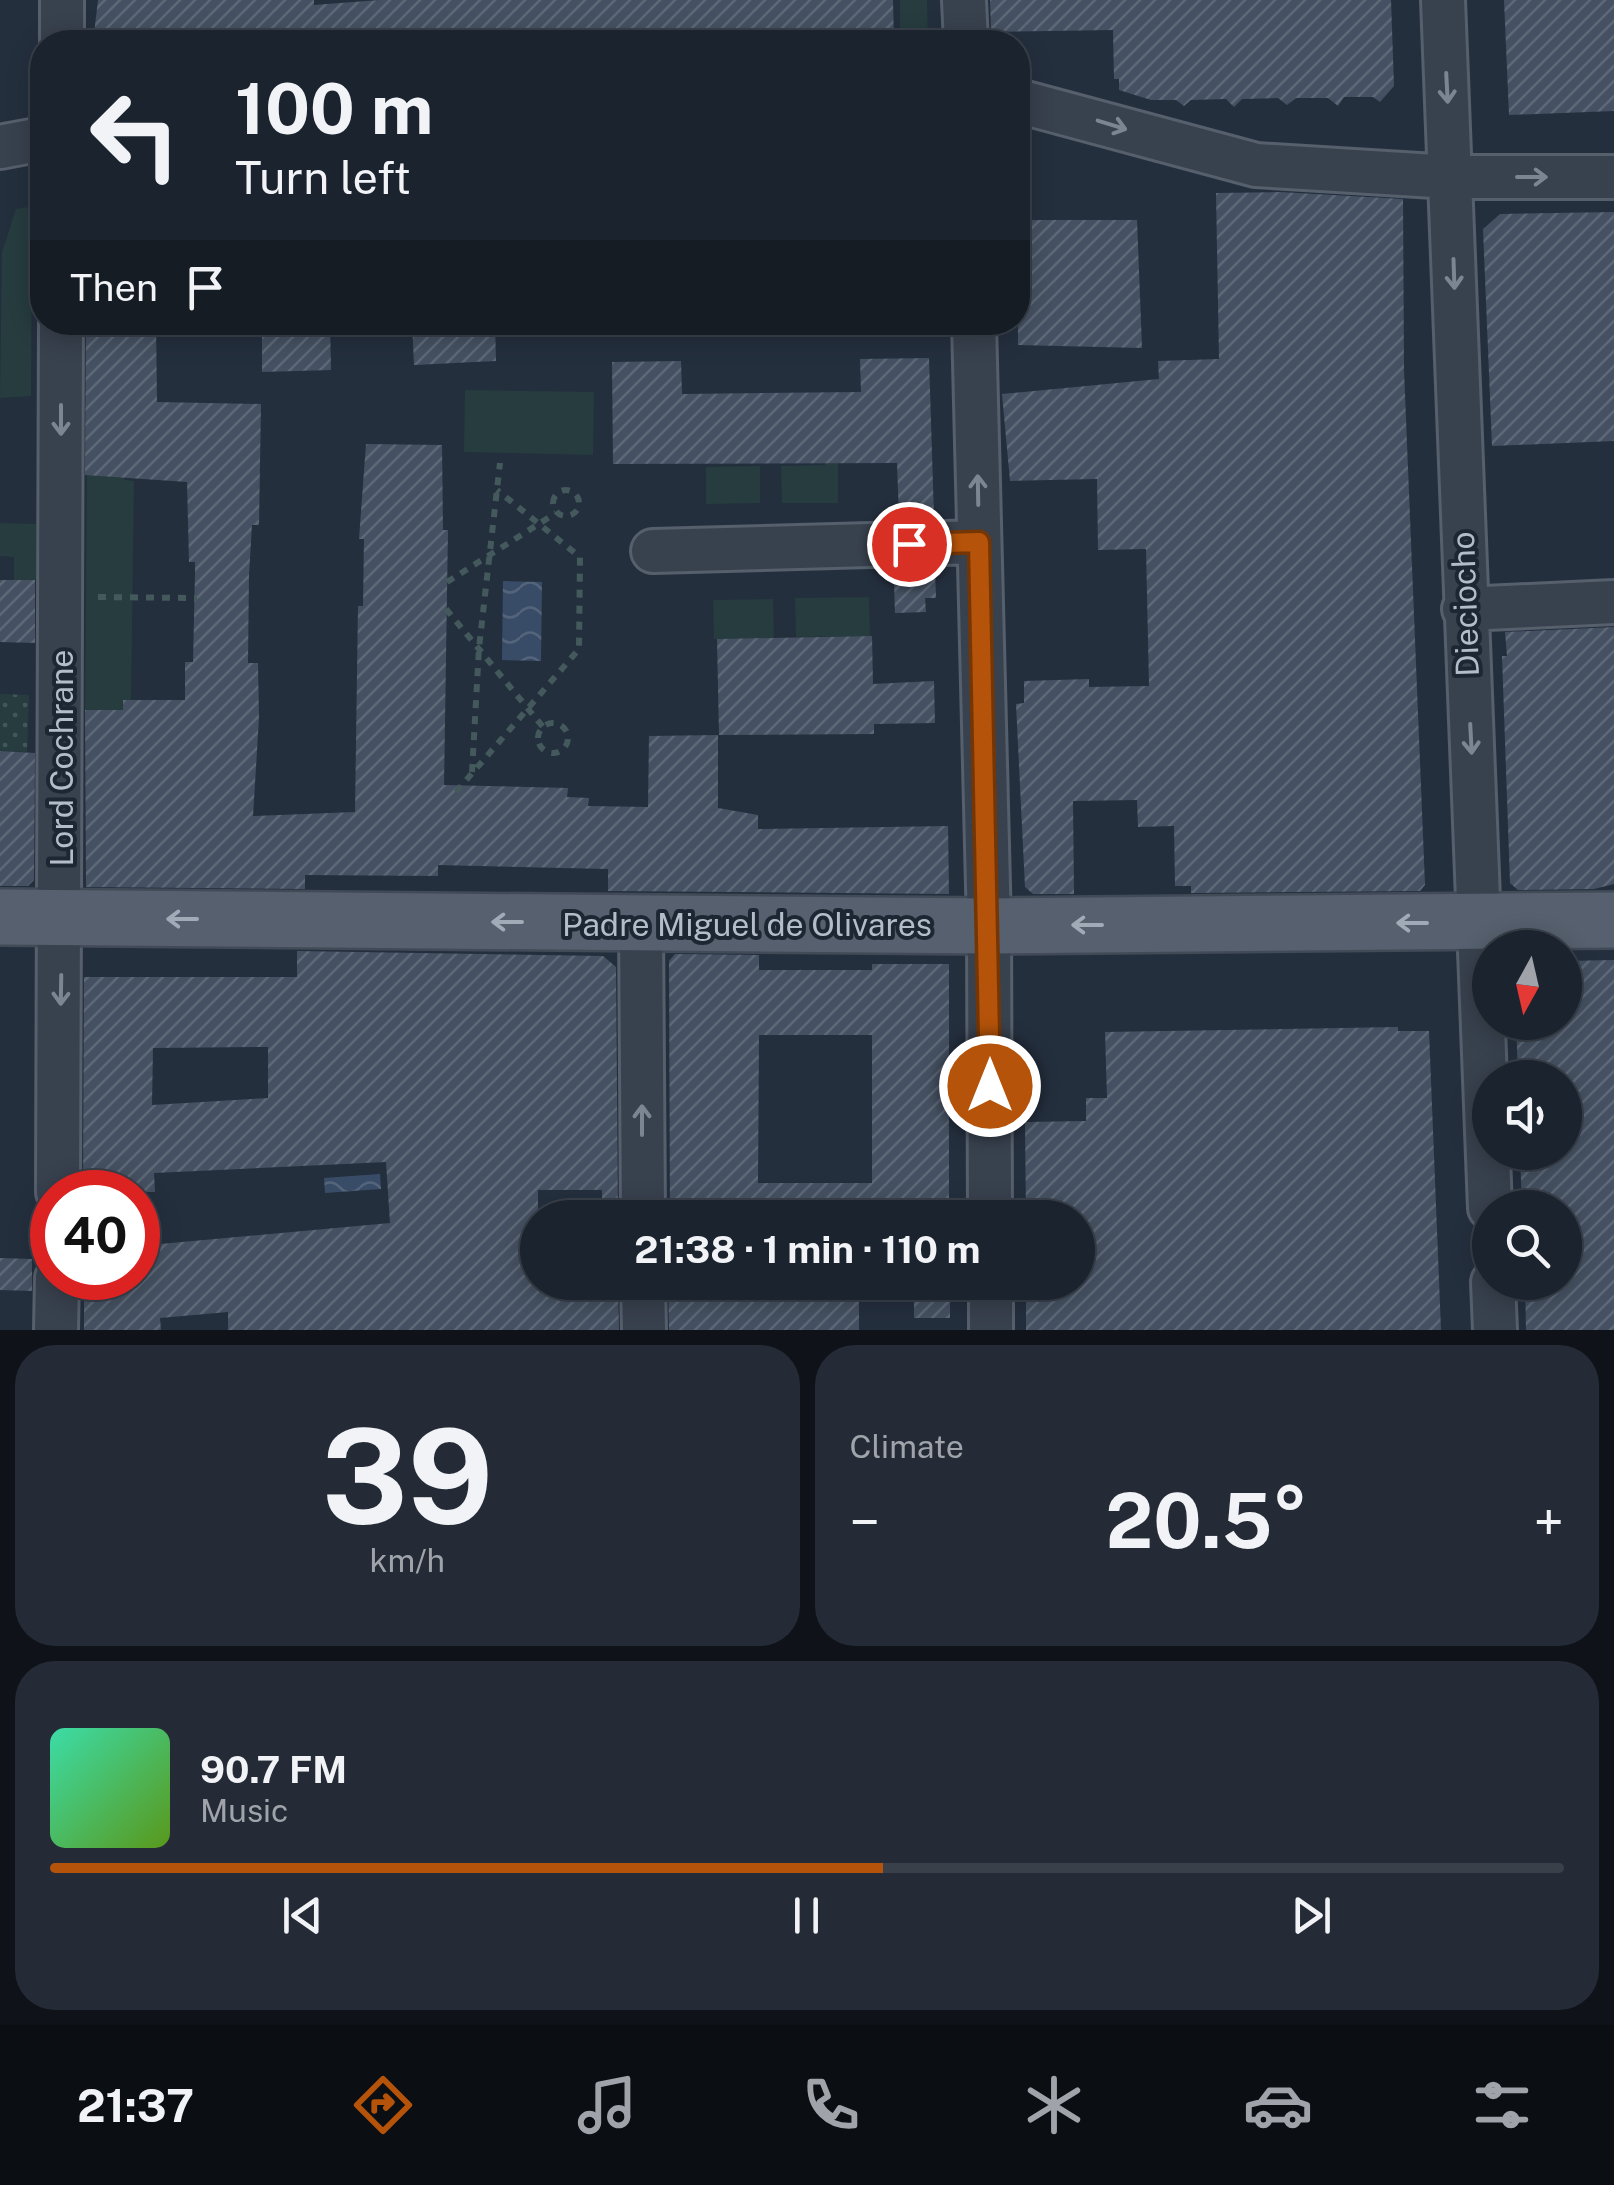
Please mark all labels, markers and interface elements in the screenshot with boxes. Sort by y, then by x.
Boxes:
text: 100 m [235,67,433,150]
icon: left [70,70,200,200]
one-way arrow [1438,72,1457,104]
one-way arrow [1096,117,1127,135]
text: Turn left [235,151,411,204]
one-way arrow [1516,167,1548,186]
one-way arrow [1444,258,1463,290]
icon: arrive [178,260,233,315]
text: Then [70,265,158,310]
one-way arrow [52,402,70,435]
one-way arrow [968,475,988,508]
pin [867,502,952,587]
icon: arrive [882,517,937,572]
street label: Dieciocho [1444,531,1486,677]
street label: Lord Cochrane [43,650,80,867]
one-way arrow [1462,722,1481,754]
street label: Padre Miguel de Olivares [562,906,932,943]
one-way arrow [166,910,198,928]
one-way arrow [491,912,524,932]
one-way arrow [1396,913,1428,932]
one-way arrow [1071,915,1103,934]
north arrow [1472,930,1582,1040]
map controls [1472,930,1582,1300]
one-way arrow [51,973,70,1005]
position arrow [938,1034,1042,1138]
button: sound [1472,1060,1582,1170]
one-way arrow [632,1105,652,1138]
speed limit sign: 40 [30,1170,160,1300]
button: search [1472,1190,1582,1300]
text: 21:38 · 1 min · 110 m [634,1227,981,1272]
text: 39 [321,1401,493,1553]
text: Climate [850,1428,964,1465]
text: 20.5° [1106,1477,1308,1565]
text: − [850,1490,880,1554]
text: + [1533,1490,1564,1554]
text: km/h [370,1542,445,1579]
text: 90.7 FM [200,1747,347,1792]
text: Music [200,1792,288,1829]
icon: previous [275,1888,330,1943]
icon: pause [779,1888,834,1943]
icon: next [1284,1888,1339,1943]
icon: directions [348,2070,418,2140]
icon: music [572,2070,642,2140]
icon: phone [796,2070,866,2140]
icon: climate [1019,2070,1089,2140]
icon: car [1243,2070,1313,2140]
icon: filters [1467,2070,1537,2140]
text: 21:37 [77,2079,194,2132]

